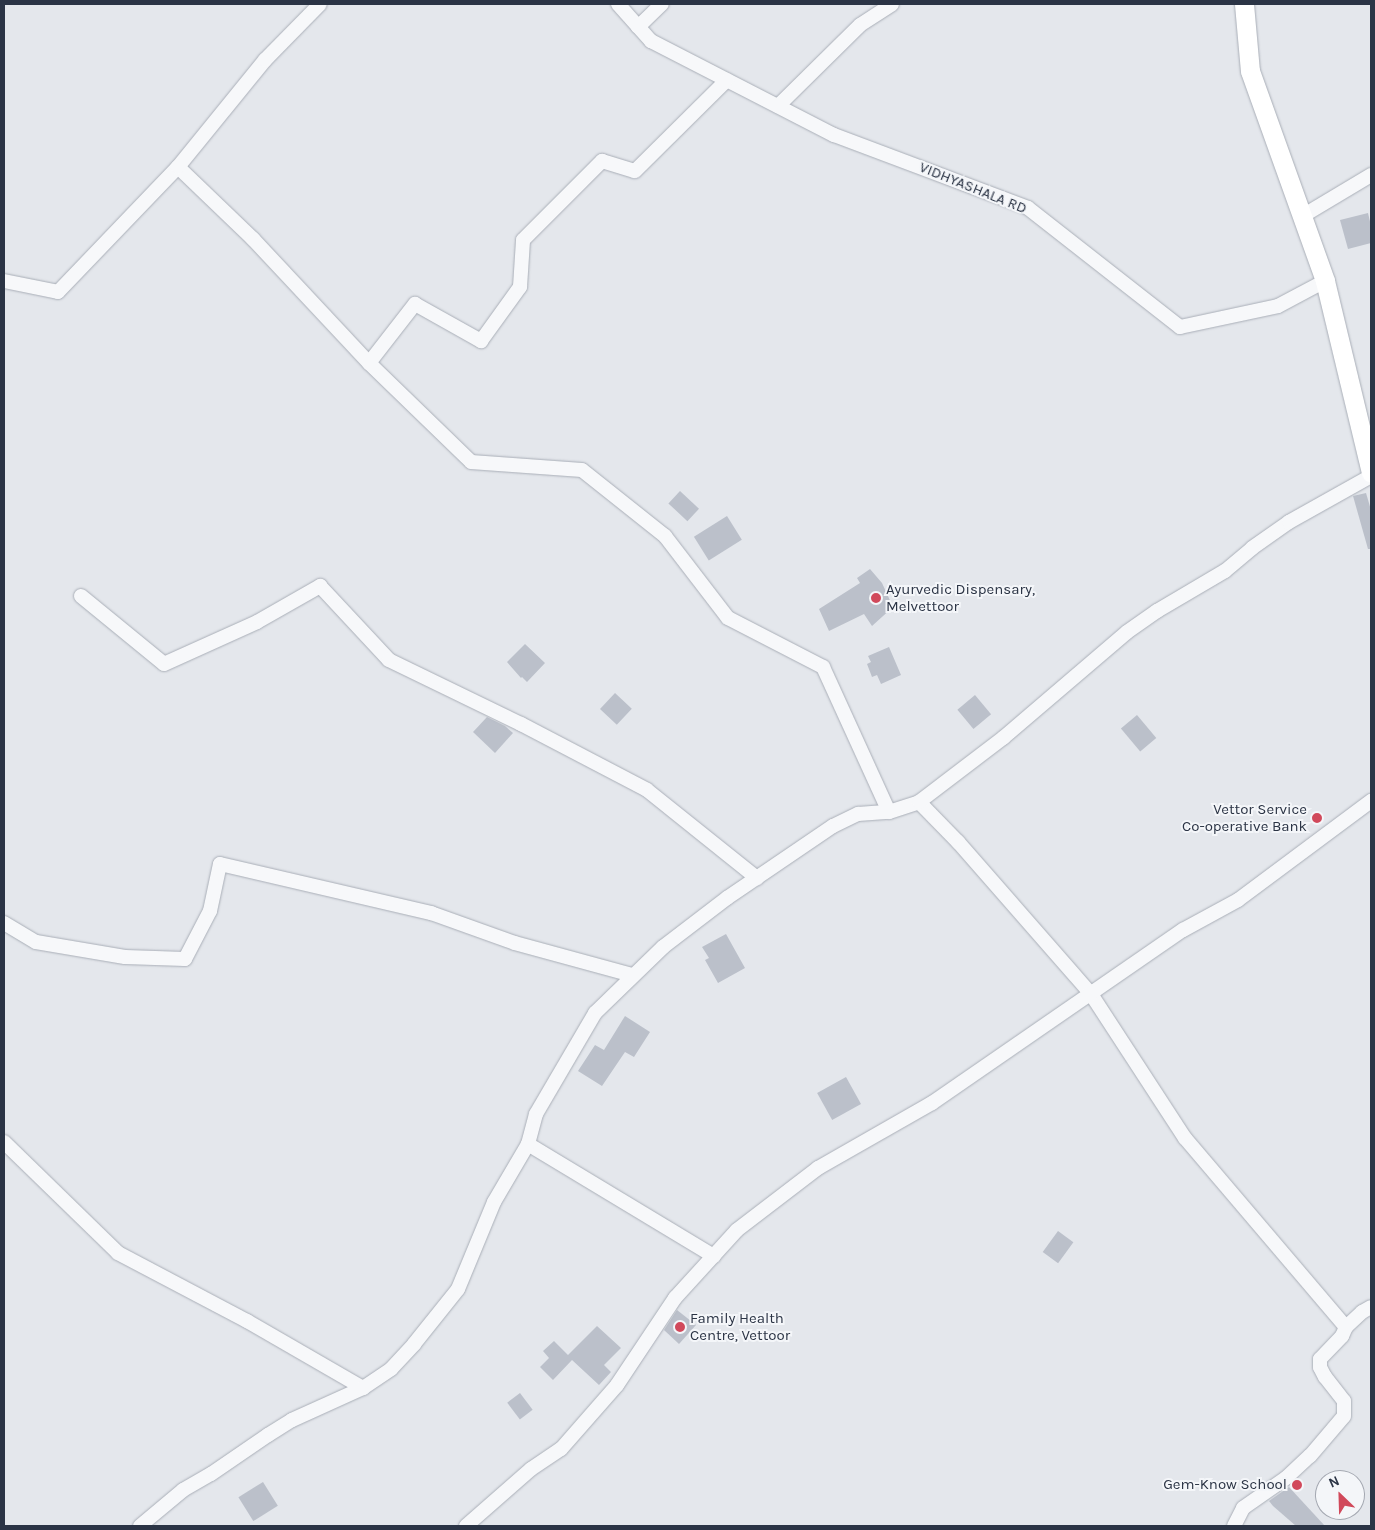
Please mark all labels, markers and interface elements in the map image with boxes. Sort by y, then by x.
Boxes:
street label: VIDHYASHALA RD [917,158,1029,218]
place label: Ayurvedic Dispensary, Melvettoor [886,580,1035,615]
marker: Ayurvedic Dispensary, Melvettoor [870,592,882,604]
place label: Vettor Service Co-operative Bank [1182,800,1307,835]
marker: Vettor Service Co-operative Bank [1311,812,1323,824]
place label: Family Health Centre, Vettoor [690,1309,790,1344]
marker: Family Health Centre, Vettoor [674,1321,686,1333]
north arrow [1315,1470,1365,1520]
text: N [1326,1472,1342,1492]
place label: Gem-Know School [1163,1476,1287,1494]
marker: Gem-Know School [1291,1479,1303,1491]

